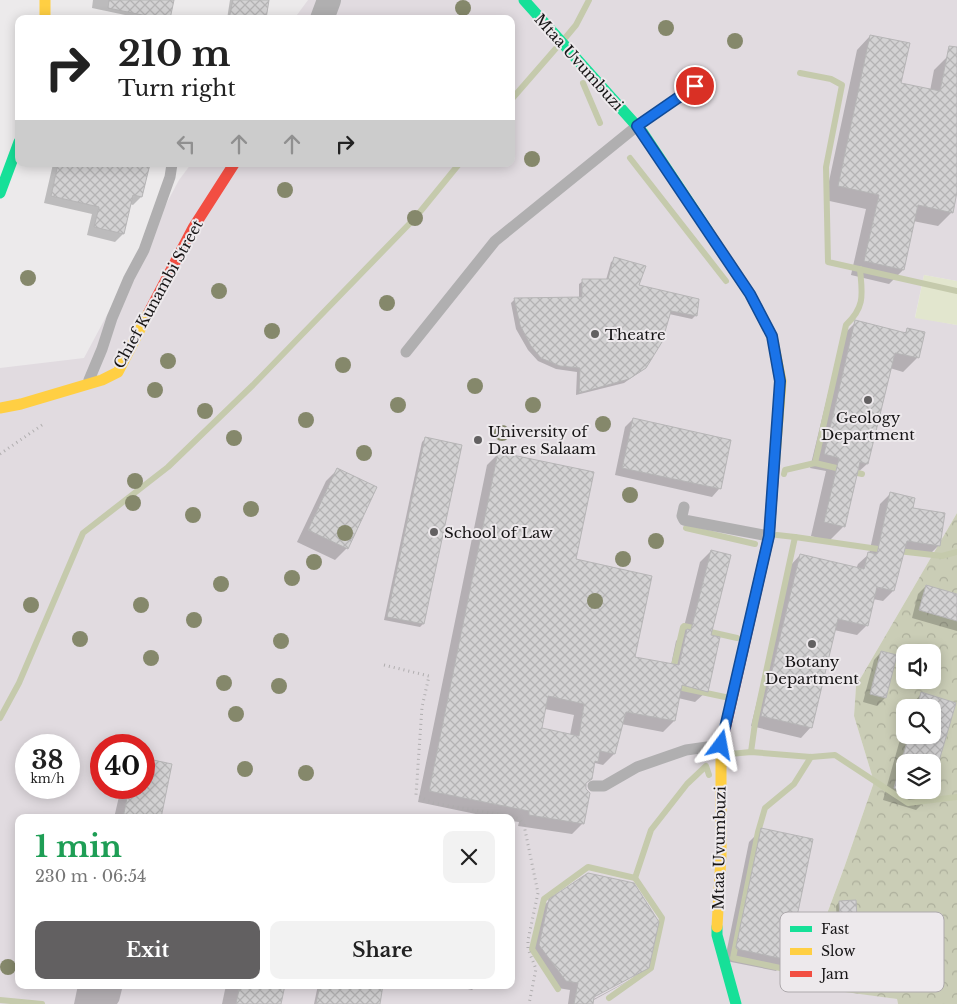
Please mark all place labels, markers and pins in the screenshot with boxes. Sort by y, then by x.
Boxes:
pin [674,65,716,107]
place label: Theatre [605,325,666,344]
marker: Theatre [589,328,601,340]
marker: Geology Department [862,394,874,406]
place label: Geology Department [821,408,915,444]
place label: University of Dar es Salaam [488,422,596,458]
marker: University of Dar es Salaam [472,434,484,446]
place label: School of Law [444,523,553,542]
marker: School of Law [428,526,440,538]
marker: Botany Department [806,638,818,650]
place label: Botany Department [765,652,859,688]

